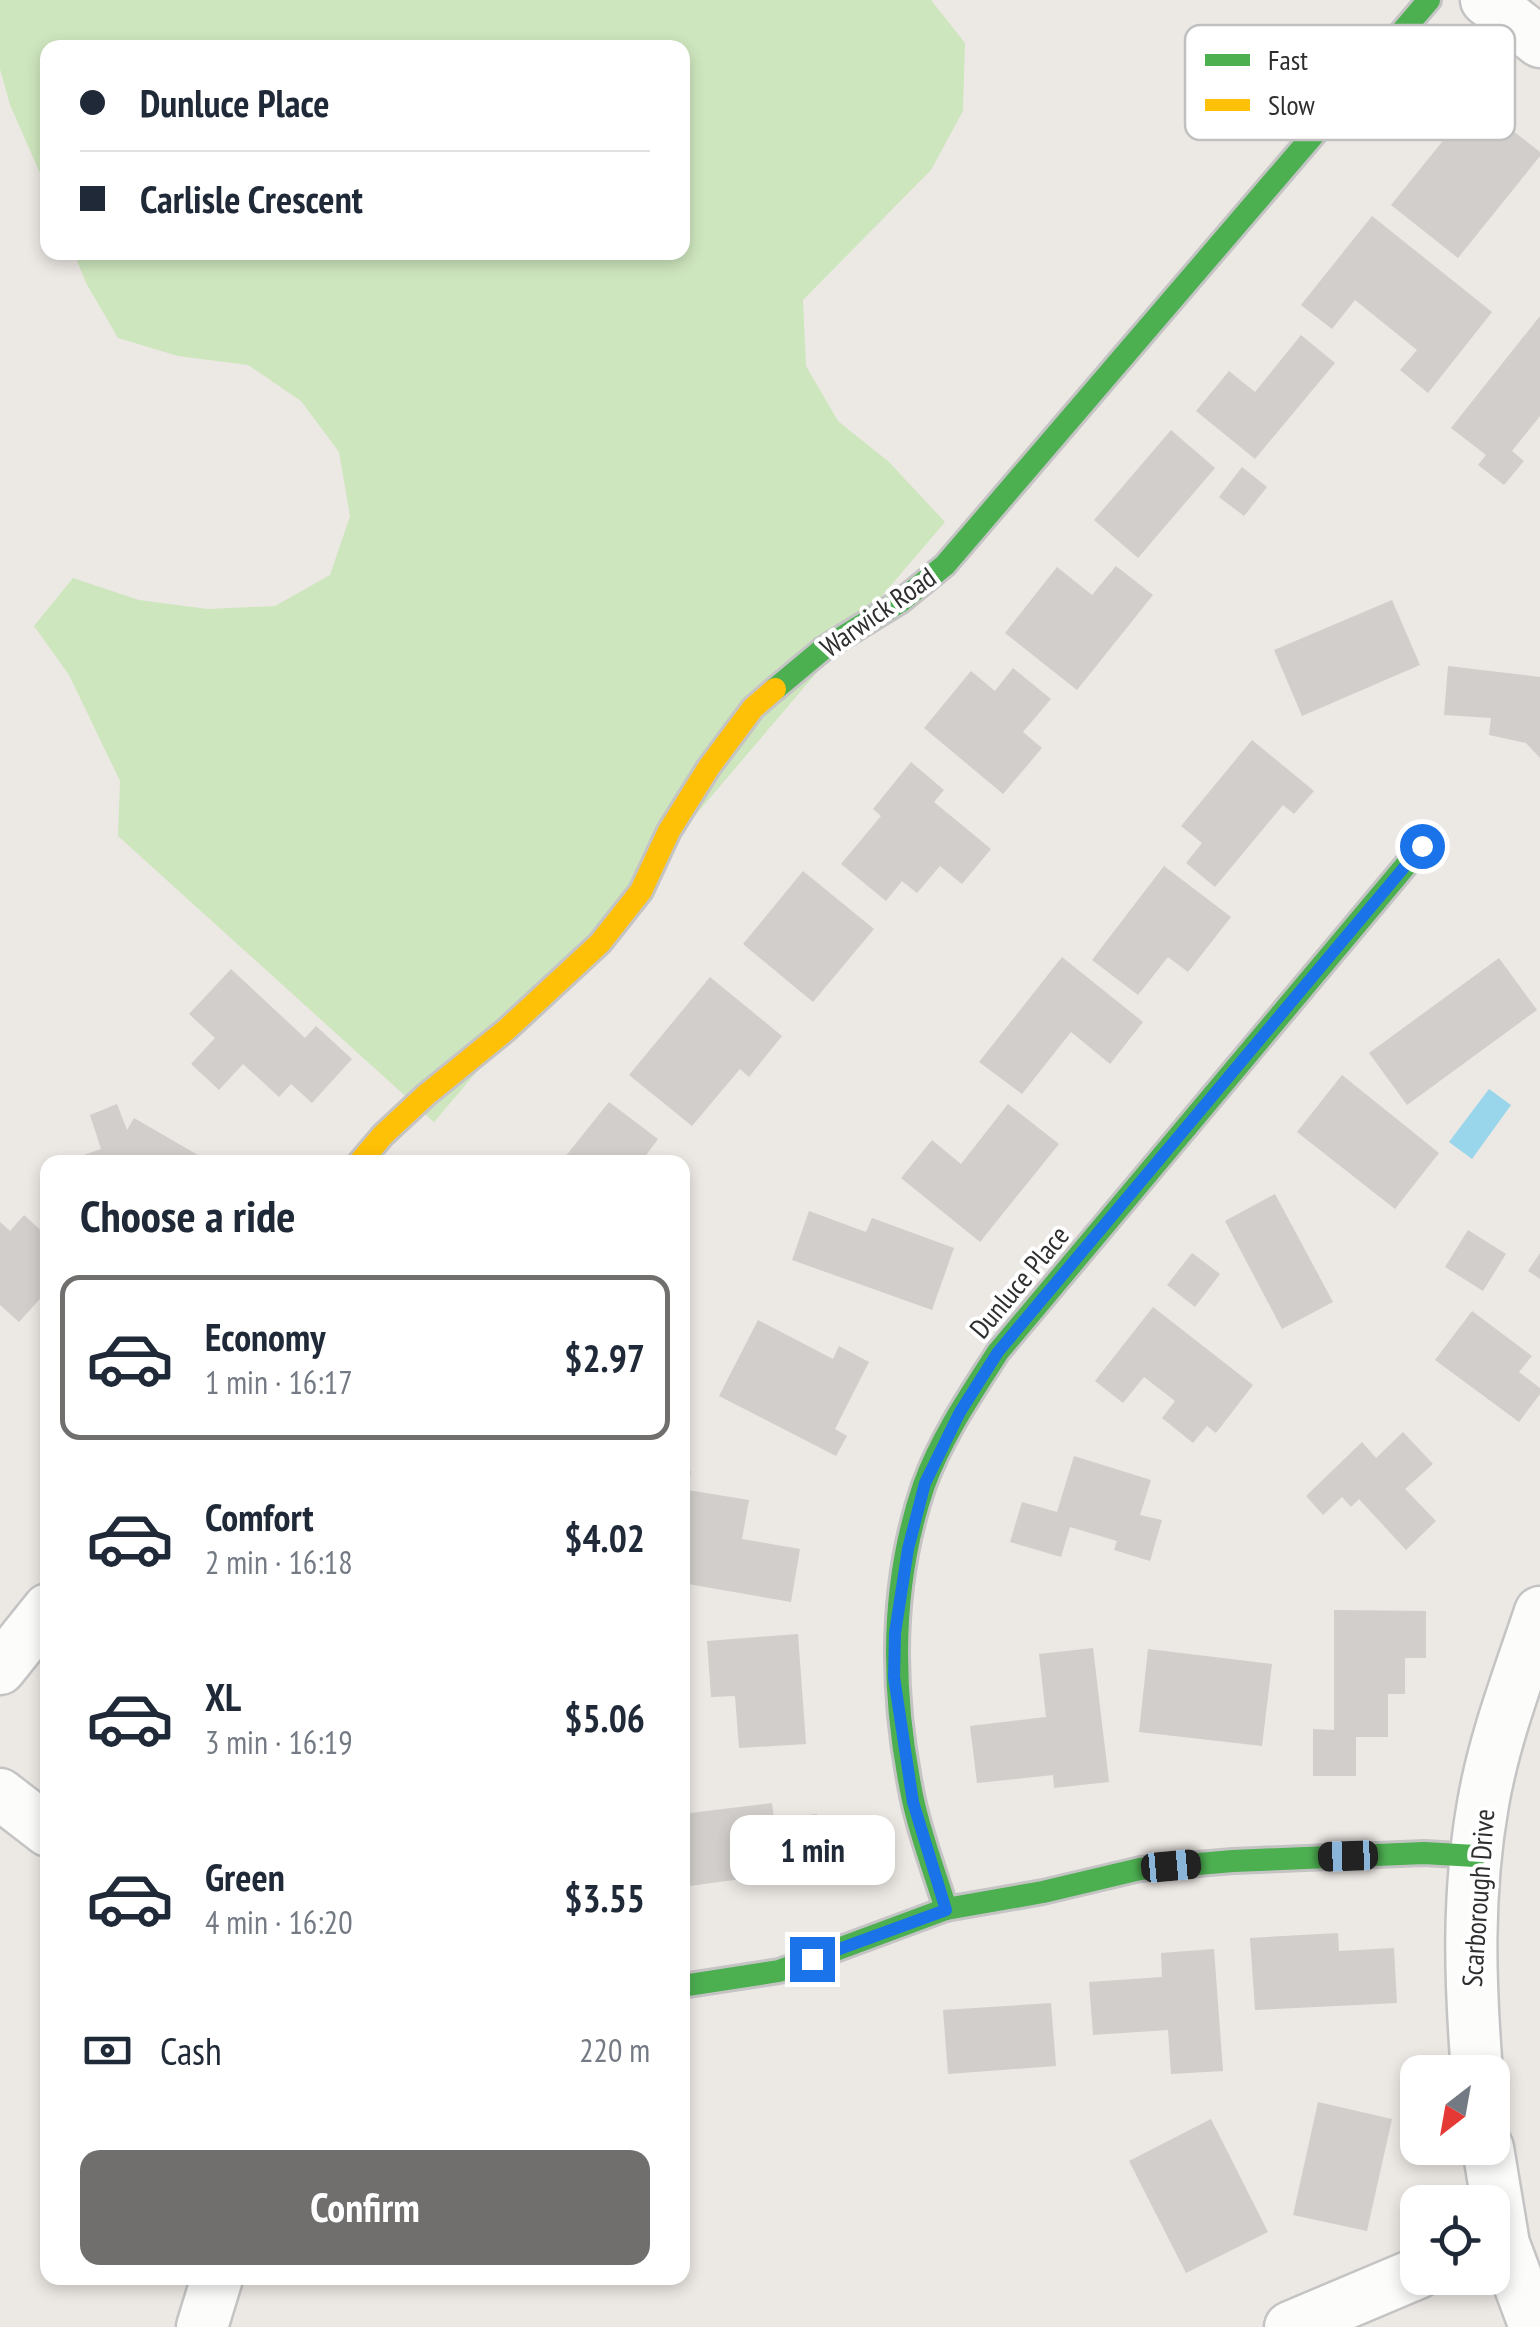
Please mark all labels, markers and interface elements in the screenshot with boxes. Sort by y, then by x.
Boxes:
legend [1185,25,1515,140]
text: Fast [1268,41,1308,78]
text: Dunluce Place [140,78,330,127]
text: Slow [1268,86,1315,123]
text: Carlisle Crescent [140,174,363,223]
street label: Warwick Road [813,558,943,665]
route start [1400,824,1445,869]
text: Choose a ride [80,1186,295,1244]
street label: Dunluce Place [961,1218,1077,1346]
text: Economy [205,1312,325,1361]
icon: car [85,1313,175,1403]
text: $2.97 [564,1333,645,1382]
text: 1 min · 16:17 [205,1361,353,1403]
text: Comfort [205,1492,314,1541]
icon: car [85,1493,175,1583]
text: $4.02 [564,1513,645,1562]
text: 2 min · 16:18 [205,1541,353,1583]
text: XL [205,1672,241,1721]
icon: car [85,1673,175,1763]
text: $5.06 [564,1693,645,1742]
text: 3 min · 16:19 [205,1721,353,1763]
street label: Scarborough Drive [1453,1808,1502,1988]
callout: 1 min [730,1814,894,1884]
text: 1 min [780,1829,845,1871]
car [1317,1840,1379,1872]
car [1140,1848,1202,1884]
text: Green [205,1852,285,1901]
icon: car [85,1853,175,1943]
text: $3.55 [564,1873,645,1922]
text: 4 min · 16:20 [205,1901,353,1943]
route end [790,1937,835,1982]
icon: cash [80,2023,135,2078]
text: Cash [160,2026,222,2075]
text: 220 m [579,2029,650,2071]
north arrow [1400,2055,1510,2165]
map controls [1400,2055,1510,2295]
button: Confirm [80,2150,650,2265]
button: locate [1400,2185,1510,2295]

